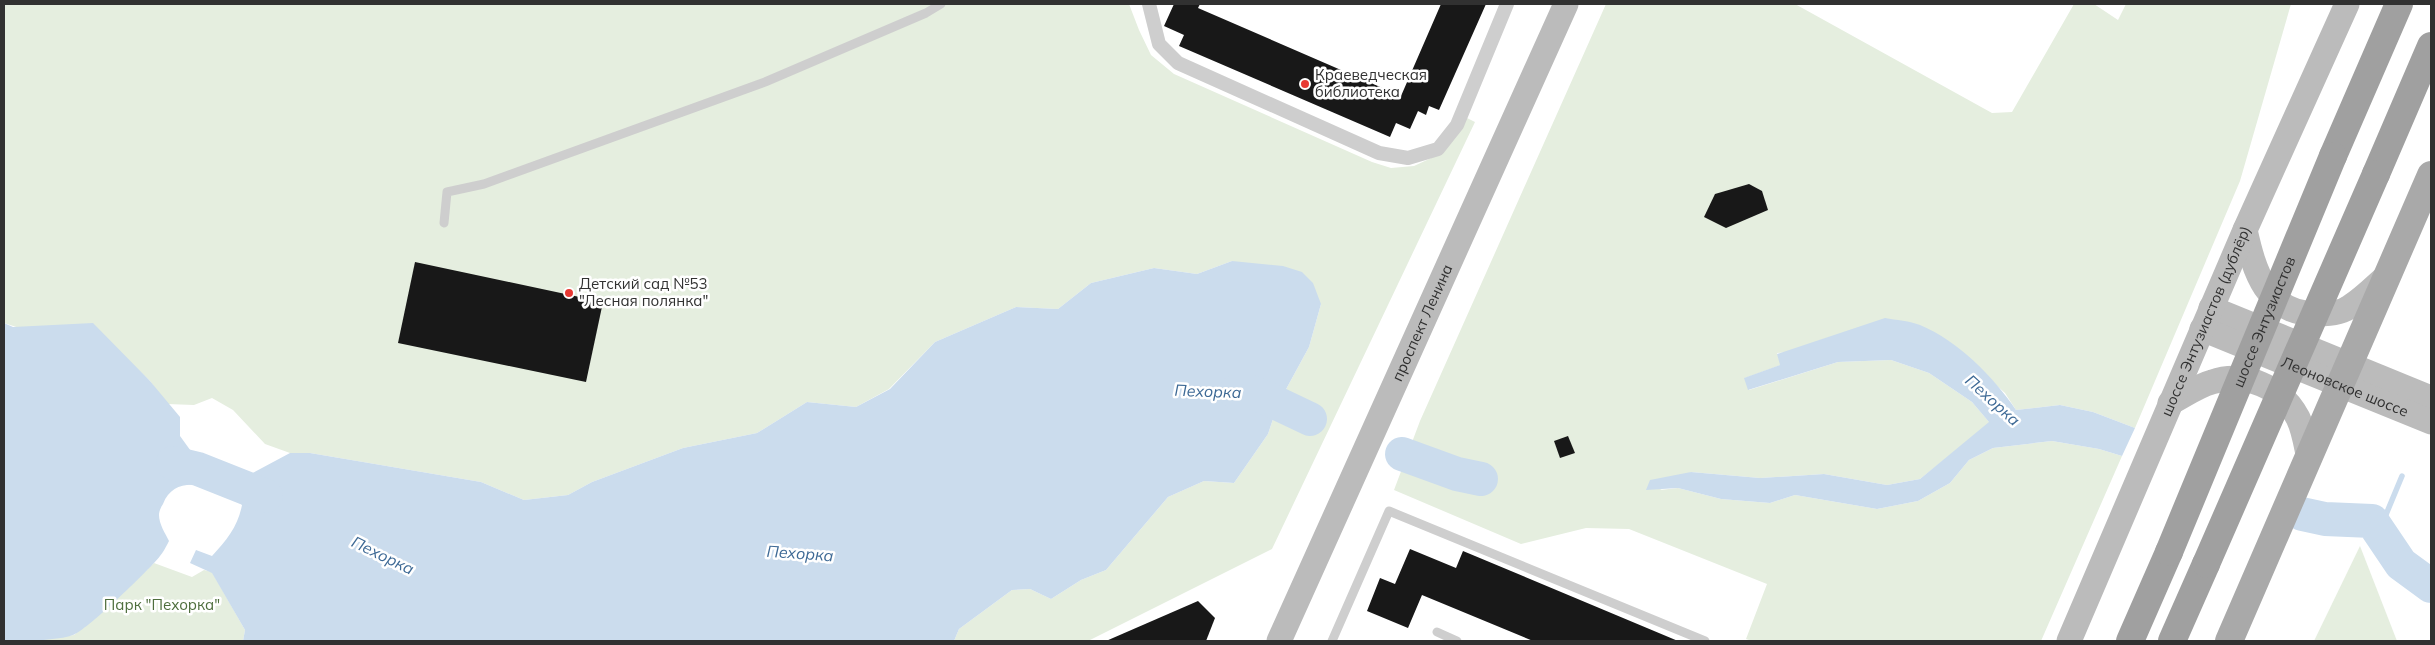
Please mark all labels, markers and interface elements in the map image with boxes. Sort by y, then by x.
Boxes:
place label: Краеведческая библиотека [1315,65,1427,101]
marker: Краеведческая библиотека [1299,78,1311,90]
street label: шоссе Энтузиастов (дублёр) [2156,223,2255,419]
street label: шоссе Энтузиастов [2228,254,2299,390]
street label: проспект Ленина [1387,261,1457,384]
place label: Детский сад №53 "Лесная полянка" [579,274,708,310]
marker: Детский сад №53 "Лесная полянка" [563,287,575,299]
street label: Леоновское шоссе [2278,352,2411,421]
water label: Пехорка [1961,370,2025,430]
water label: Пехорка [1174,380,1242,402]
water label: Пехорка [349,531,418,579]
water label: Пехорка [766,541,834,565]
park label: Парк "Пехорка" [104,595,220,614]

